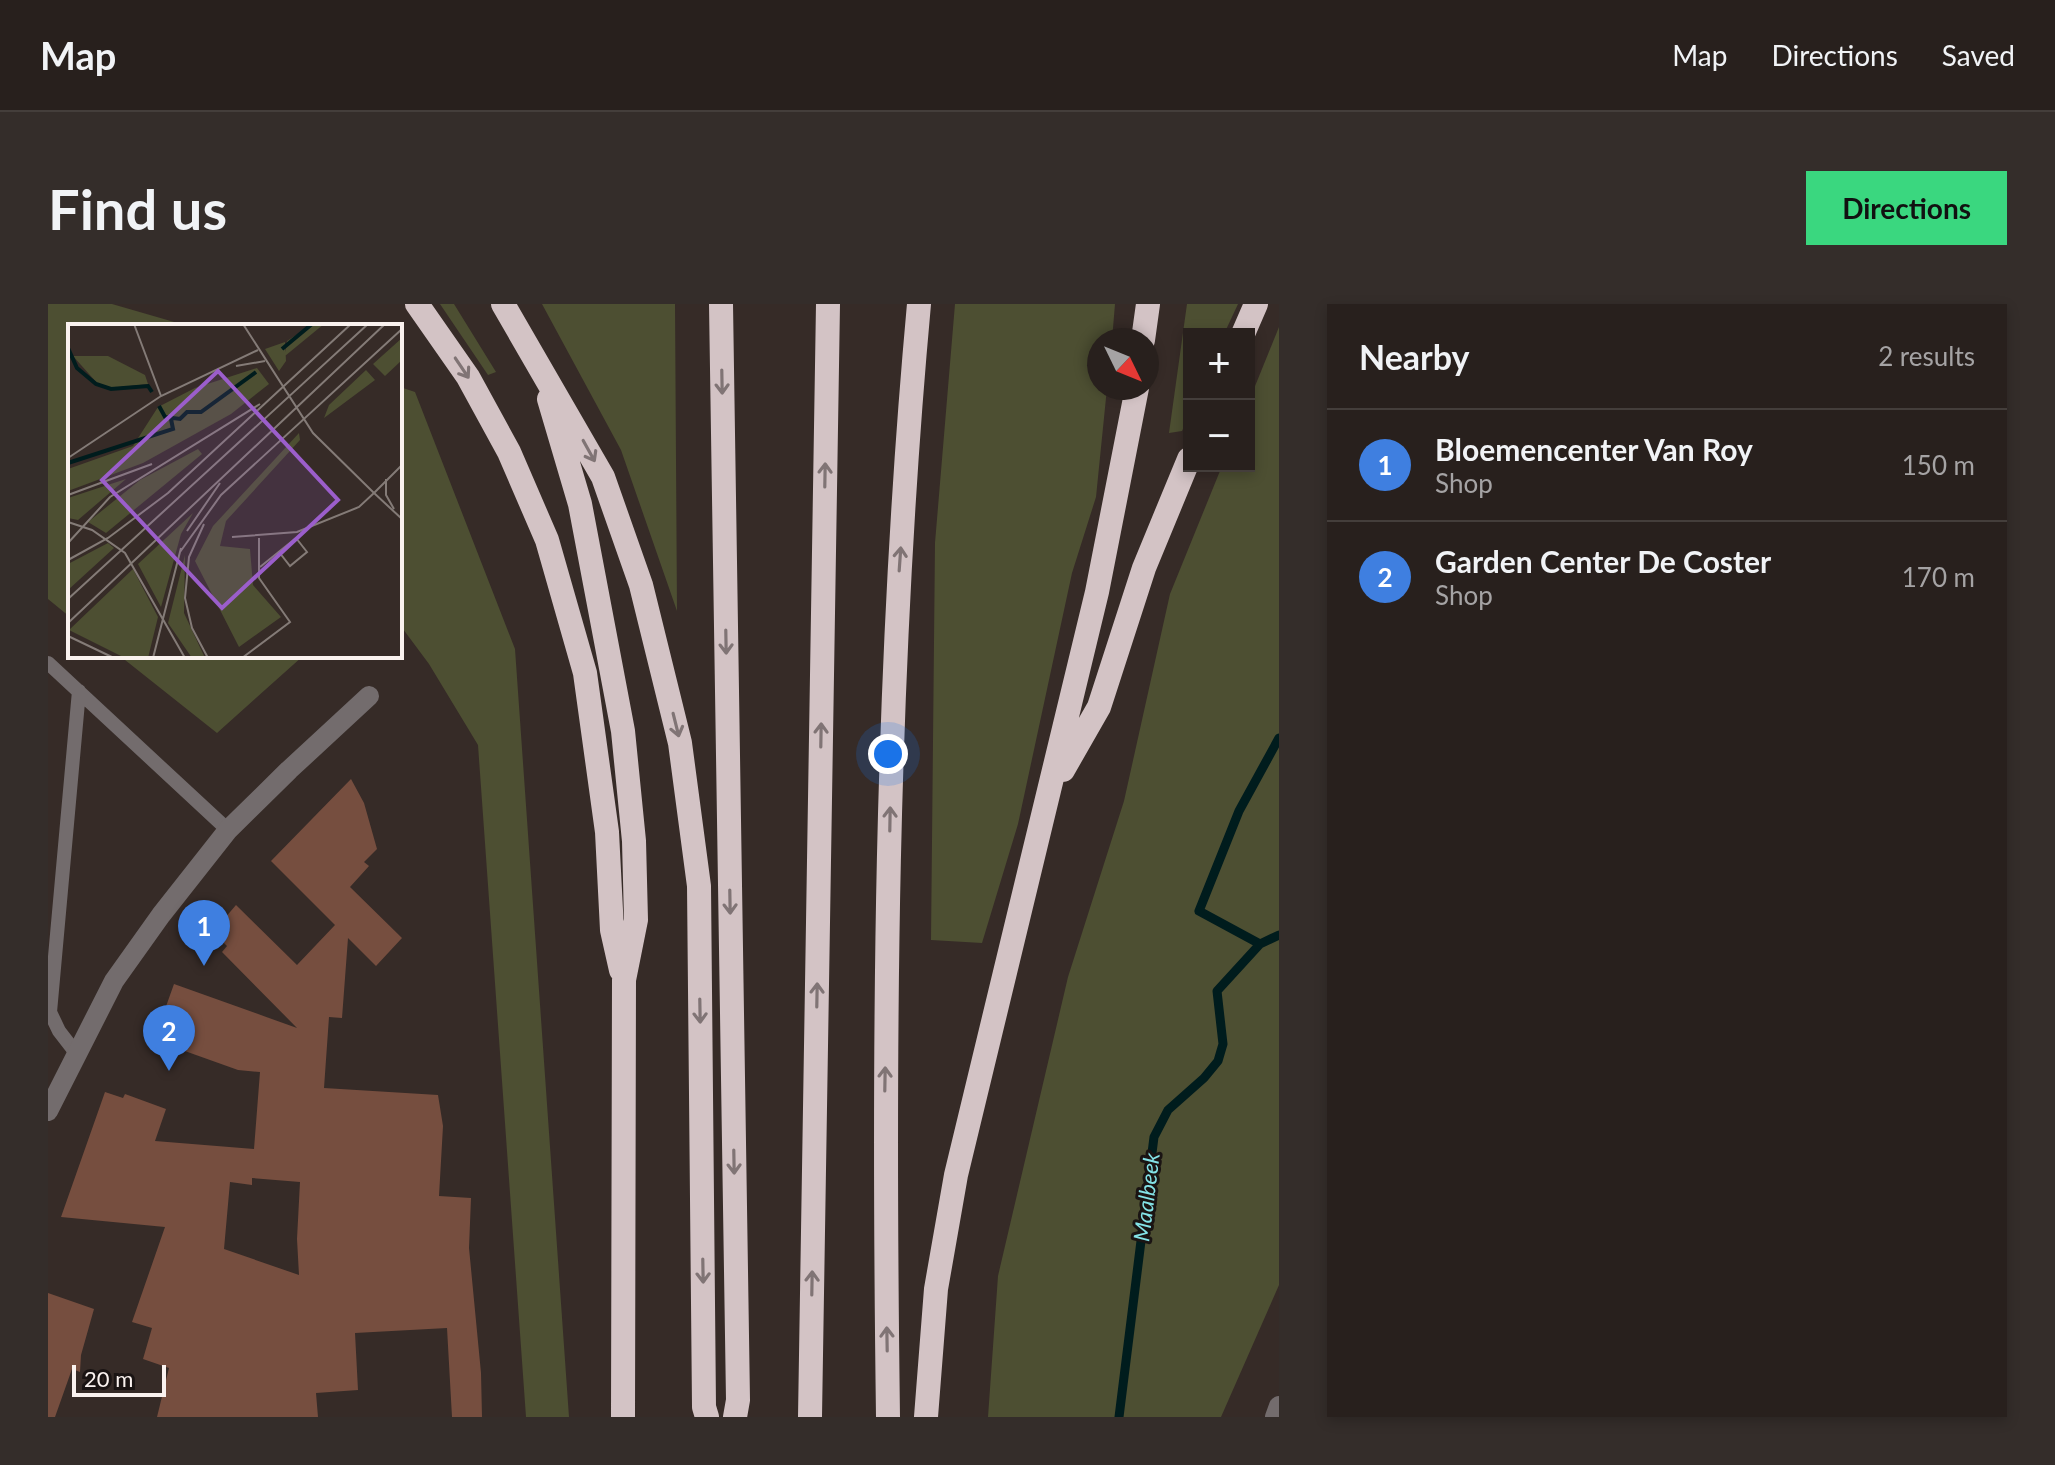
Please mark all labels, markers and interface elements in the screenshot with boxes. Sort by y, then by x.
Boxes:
text: Map [40,32,116,78]
text: Map [1672,38,1727,72]
text: Directions [1771,38,1898,72]
text: Saved [1942,38,2015,72]
button: Directions [1806,171,2007,245]
text: Find us [48,175,227,242]
inset map [68,324,402,658]
north arrow [1087,328,1159,400]
map controls [1183,328,1255,472]
button: + [1183,328,1255,400]
text: Nearby [1359,336,1470,377]
text: 2 results [1878,340,1975,372]
one-way arrow [454,356,470,379]
one-way arrow [714,368,730,395]
button: − [1183,400,1255,472]
text: Bloemencenter Van Roy [1435,431,1753,467]
one-way arrow [581,439,597,462]
text: 1 [1377,449,1393,481]
text: 150 m [1902,449,1975,481]
one-way arrow [818,462,833,489]
text: Shop [1435,467,1493,499]
text: Garden Center De Coster [1435,543,1771,579]
one-way arrow [893,546,908,573]
text: 2 [1377,561,1393,593]
text: 170 m [1902,561,1975,593]
text: Shop [1435,579,1493,611]
one-way arrow [718,628,734,655]
one-way arrow [669,711,684,737]
one-way arrow [813,722,829,749]
your location [868,734,908,774]
one-way arrow [882,806,898,833]
one-way arrow [722,888,738,915]
pin: 1 [178,900,230,966]
one-way arrow [809,982,825,1009]
one-way arrow [692,997,708,1024]
pin: 2 [143,1005,195,1071]
one-way arrow [877,1066,892,1093]
one-way arrow [726,1148,742,1175]
water label: Maalbeek [1127,1151,1165,1243]
one-way arrow [695,1257,710,1284]
one-way arrow [804,1270,820,1297]
one-way arrow [879,1326,895,1353]
scale bar [72,1361,166,1397]
text: 20 m [84,1365,133,1392]

